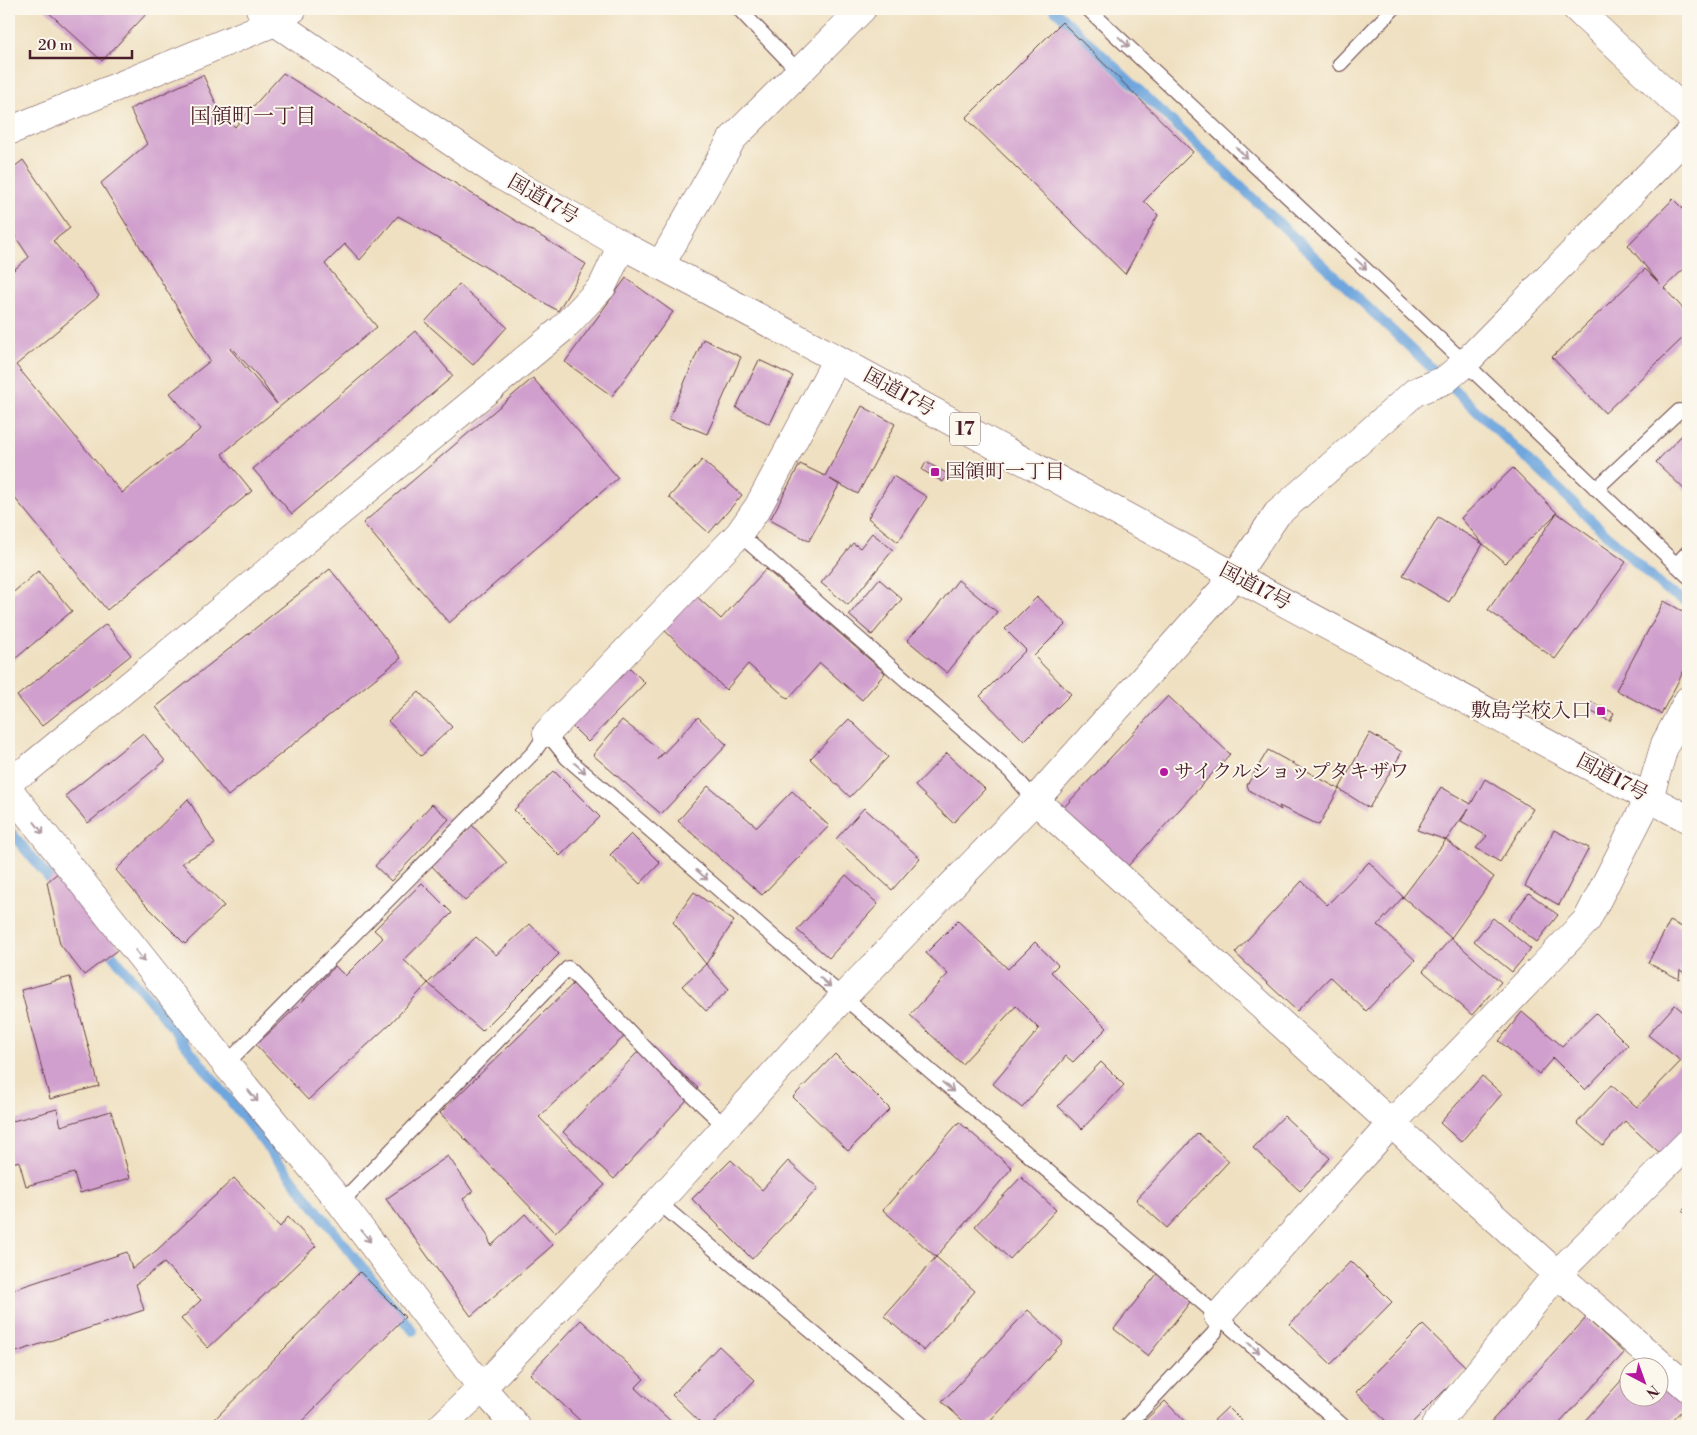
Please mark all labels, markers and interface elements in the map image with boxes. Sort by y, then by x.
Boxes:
scale bar [30,28,132,60]
text: 20 m [38,36,73,55]
one-way arrow [1118,36,1130,48]
district label: 国領町一丁目 [190,104,316,130]
one-way arrow [1236,147,1249,159]
street label: 国道17号 [503,170,583,230]
one-way arrow [1354,258,1367,270]
street label: 国道17号 [859,363,939,423]
road number: 17 [950,412,980,446]
place label: 国領町一丁目 [945,460,1065,485]
marker: 国領町一丁目 [929,466,941,478]
street label: 国道17号 [1215,558,1295,616]
place label: 敷島学校入口 [1471,699,1591,724]
marker: 敷島学校入口 [1595,705,1607,717]
street label: 国道17号 [1572,749,1652,807]
place label: サイクルショップタキザワ [1174,760,1409,785]
one-way arrow [573,763,586,774]
marker: サイクルショップタキザワ [1158,766,1170,778]
one-way arrow [34,822,45,835]
one-way arrow [696,869,709,881]
one-way arrow [135,949,146,962]
one-way arrow [818,976,831,987]
one-way arrow [942,1082,955,1093]
one-way arrow [247,1089,258,1102]
one-way arrow [361,1229,372,1242]
one-way arrow [1248,1343,1261,1354]
north arrow [1620,1358,1670,1408]
text: N [1642,1381,1662,1401]

